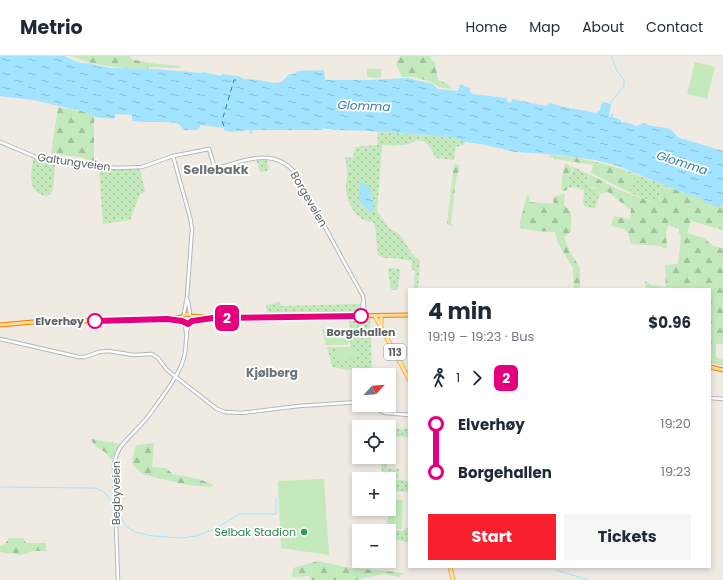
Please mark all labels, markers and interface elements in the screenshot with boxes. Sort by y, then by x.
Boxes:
text: Metrio [20,14,83,41]
text: Home [465,17,507,37]
text: Map [529,17,560,37]
text: About [582,17,624,37]
text: Contact [646,17,703,37]
water label: Glomma [337,96,391,115]
water label: Glomma [654,146,710,179]
street label: Galtungveien [36,149,112,175]
district label: Sellebakk [183,160,249,179]
street label: Borgeveien [287,168,331,230]
text: 4 min [428,296,492,327]
line badge: 2 [214,305,240,331]
text: 2 [223,308,231,328]
marker: Borgehallen [353,308,369,324]
text: $0.96 [648,312,691,333]
place label: Elverhøy [35,313,84,329]
marker: Elverhøy [87,313,103,329]
place label: Borgehallen [327,324,395,340]
text: 19:19 – 19:23 · Bus [428,327,534,346]
road number: 113 [384,344,406,360]
district label: Kjølberg [246,364,298,381]
icon: walk [428,367,450,389]
icon: forward [466,367,488,389]
north arrow [352,368,396,412]
map controls [352,368,396,568]
text: 1 [456,368,460,387]
text: 2 [502,368,510,388]
text: Elverhøy [458,414,525,435]
text: 19:20 [660,414,691,433]
button: locate [352,420,396,464]
street label: Begbyveien [108,461,124,525]
text: Borgehallen [458,462,552,483]
text: 19:23 [661,462,691,481]
button: + [352,472,396,516]
button: Start [428,514,556,560]
button: Tickets [564,514,691,560]
place label: Selbak Stadion [214,524,296,540]
button: − [352,524,396,568]
marker: Selbak Stadion [299,527,309,537]

